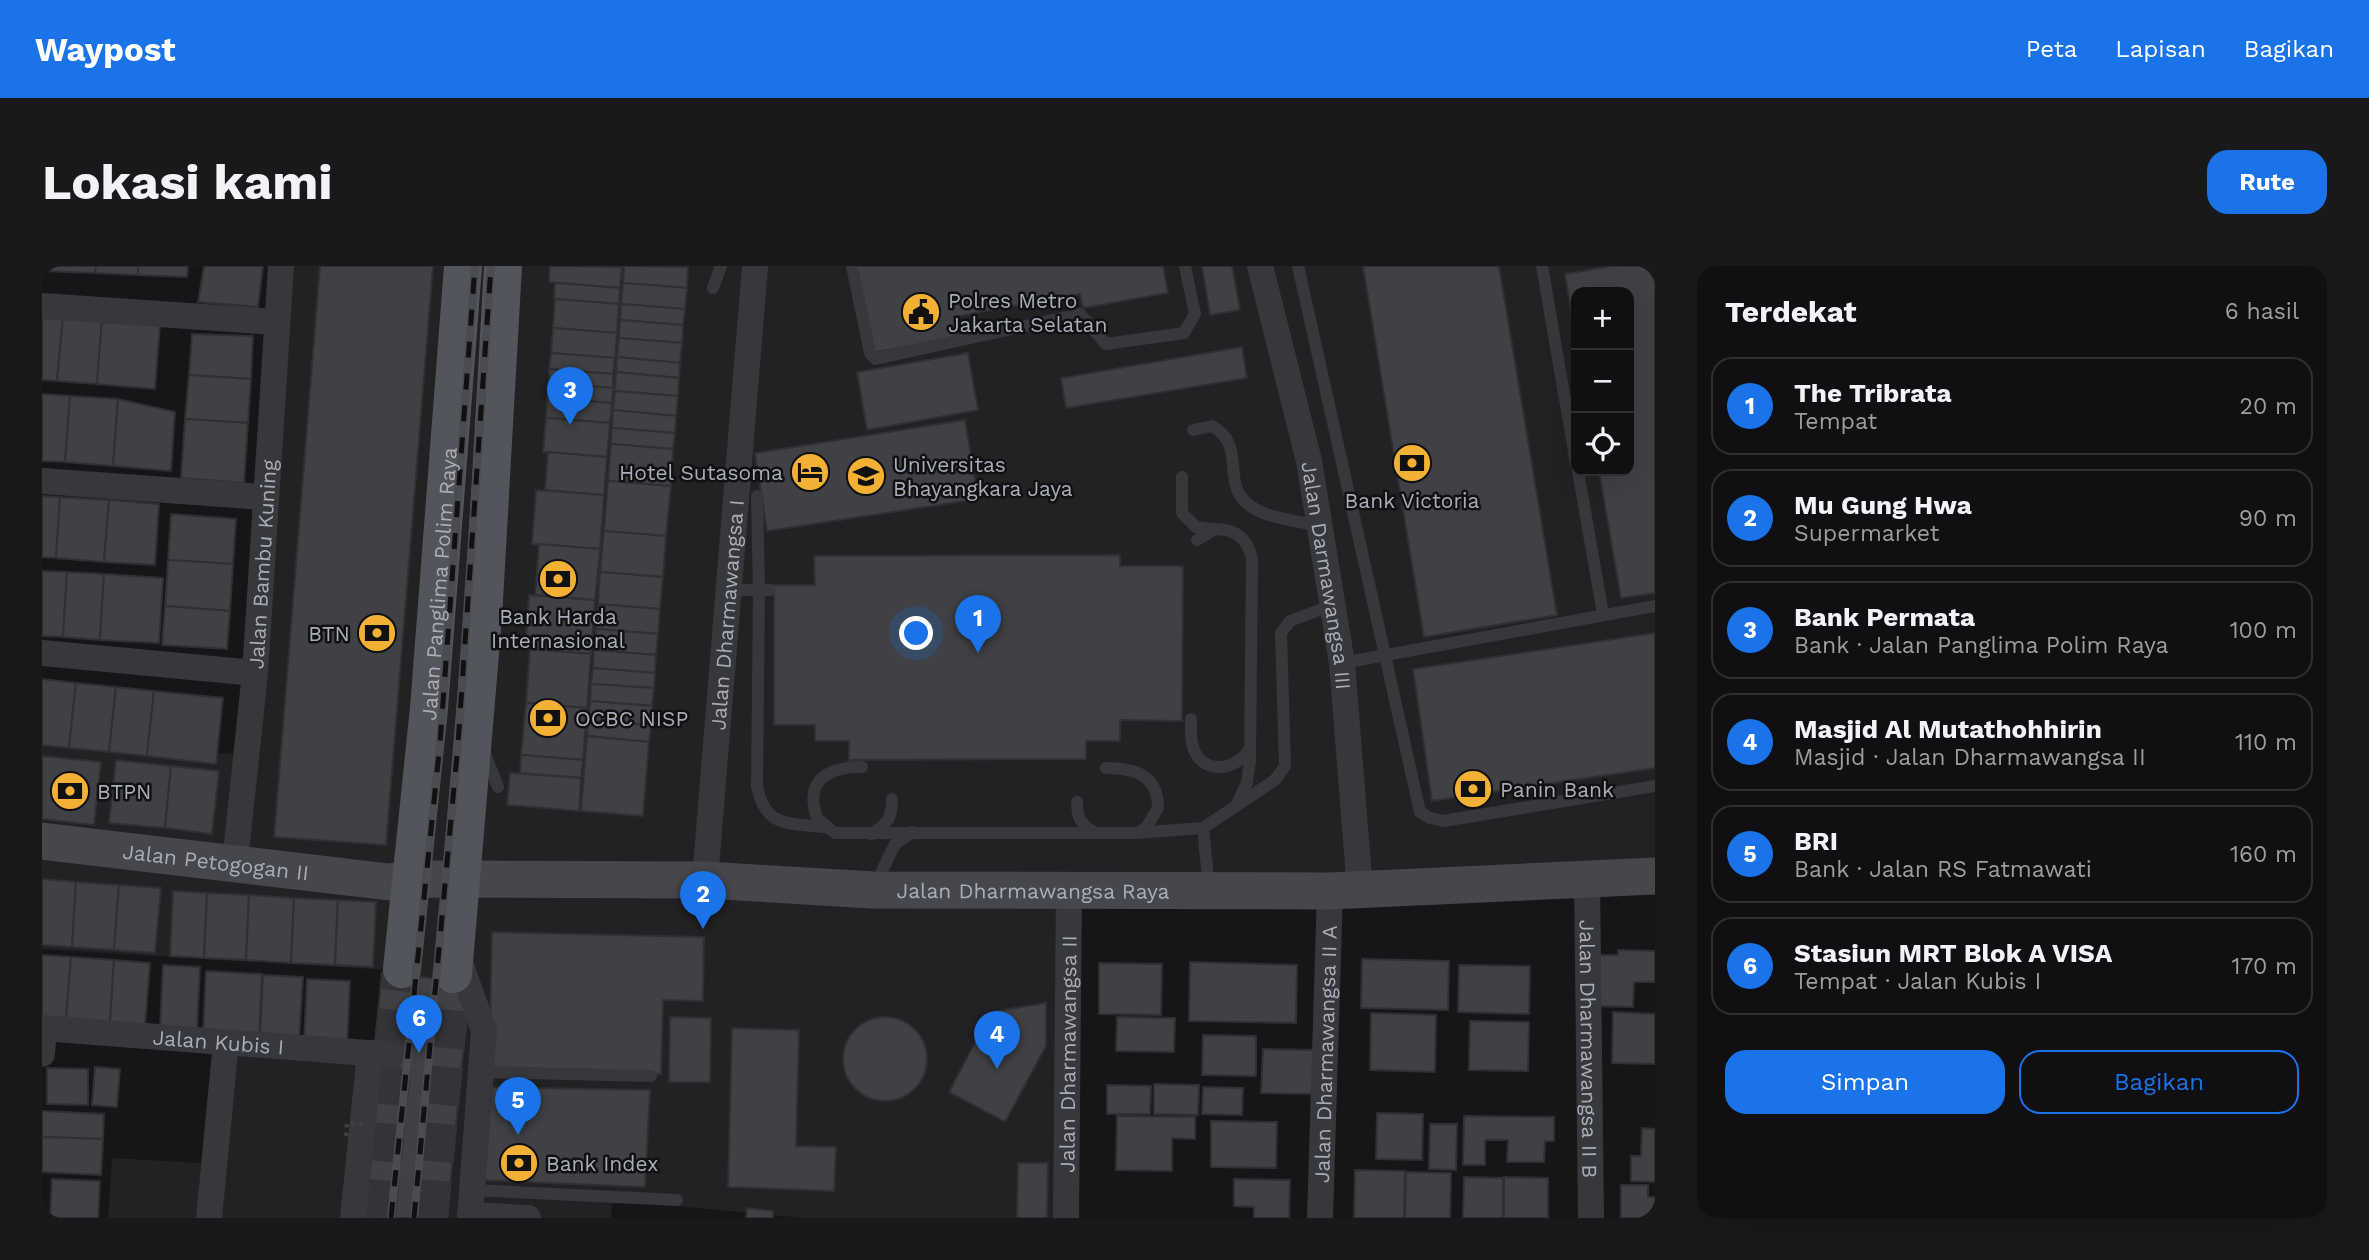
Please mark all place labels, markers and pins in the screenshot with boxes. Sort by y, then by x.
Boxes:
place label: Polres Metro Jakarta Selatan [948,288,1107,337]
public building icon: Polres Metro Jakarta Selatan [900,291,942,333]
pin: 3 [547,367,593,425]
bank icon: Bank Victoria [1391,442,1433,484]
hotel icon: Hotel Sutasoma [789,451,831,493]
place label: Universitas Bhayangkara Jaya [893,452,1073,501]
school or university icon: Universitas Bhayangkara Jaya [845,455,887,497]
place label: Hotel Sutasoma [619,460,783,485]
place label: Bank Victoria [1345,488,1480,513]
bank icon: Bank Harda Internasional [537,558,579,600]
pin: 1 [955,595,1001,653]
place label: Bank Harda Internasional [491,604,626,653]
bank icon: BTN [356,612,398,654]
place label: BTN [308,621,350,646]
bank icon: OCBC NISP [527,697,569,739]
place label: OCBC NISP [575,706,688,731]
bank icon: Panin Bank [1452,768,1494,810]
bank icon: BTPN [49,770,91,812]
place label: Panin Bank [1500,777,1614,802]
place label: BTPN [97,779,151,804]
pin: 2 [680,871,726,929]
pin: 6 [396,995,442,1053]
pin: 4 [974,1011,1020,1069]
pin: 5 [495,1077,541,1135]
bank icon: Bank Index [498,1142,540,1184]
place label: Bank Index [546,1151,658,1176]

